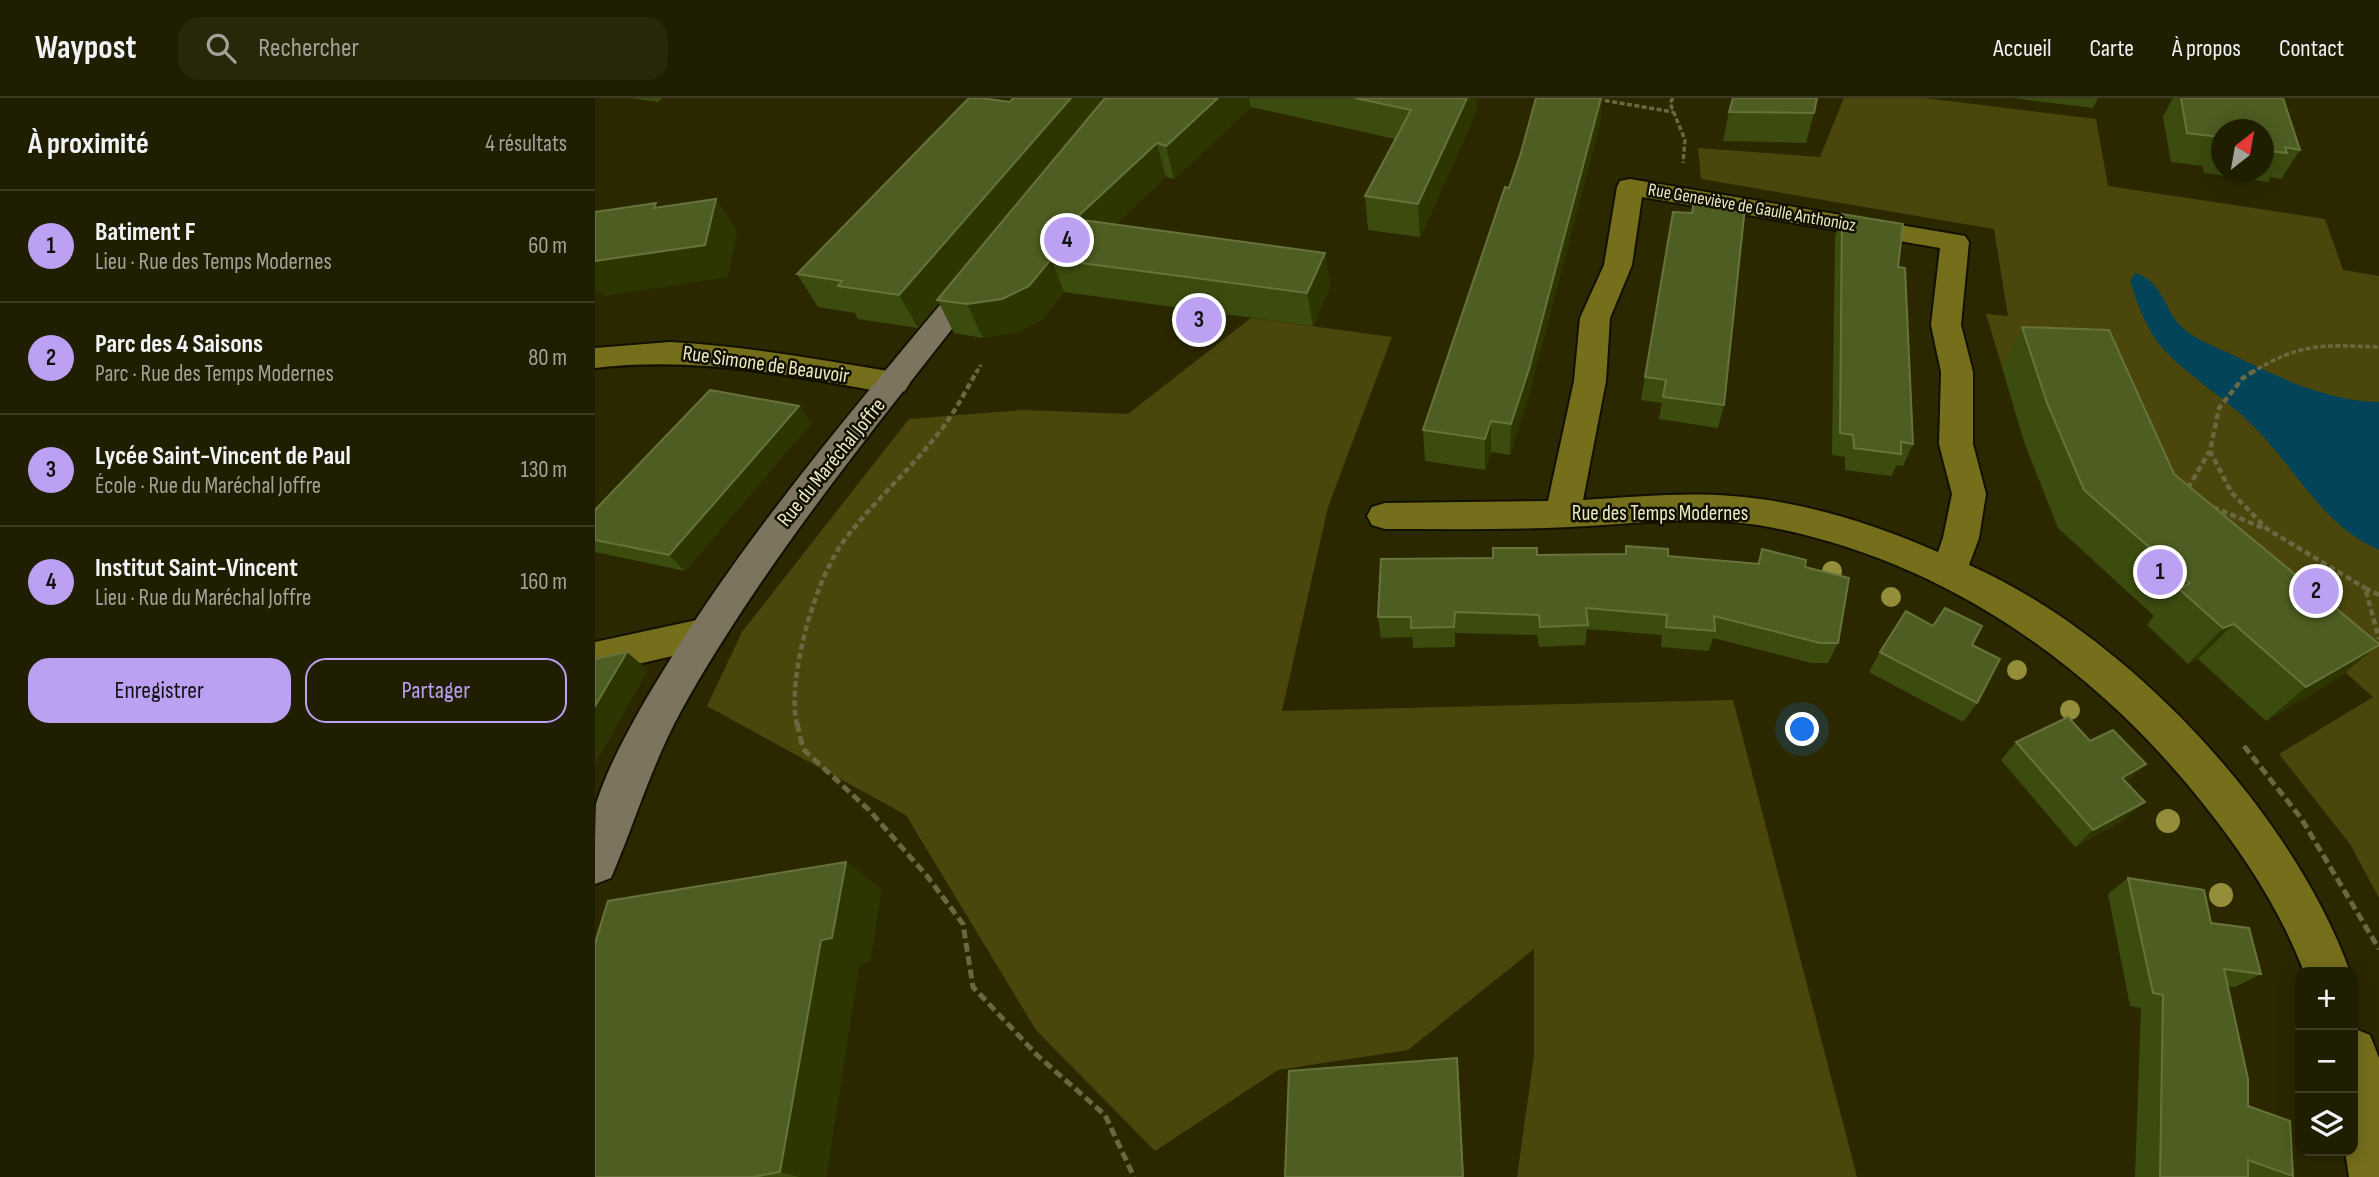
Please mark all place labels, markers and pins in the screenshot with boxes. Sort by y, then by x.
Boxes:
pin: 4 [1044,214,1090,266]
pin: 3 [1176,294,1222,346]
pin: 1 [2137,546,2183,598]
pin: 2 [2293,565,2339,617]

